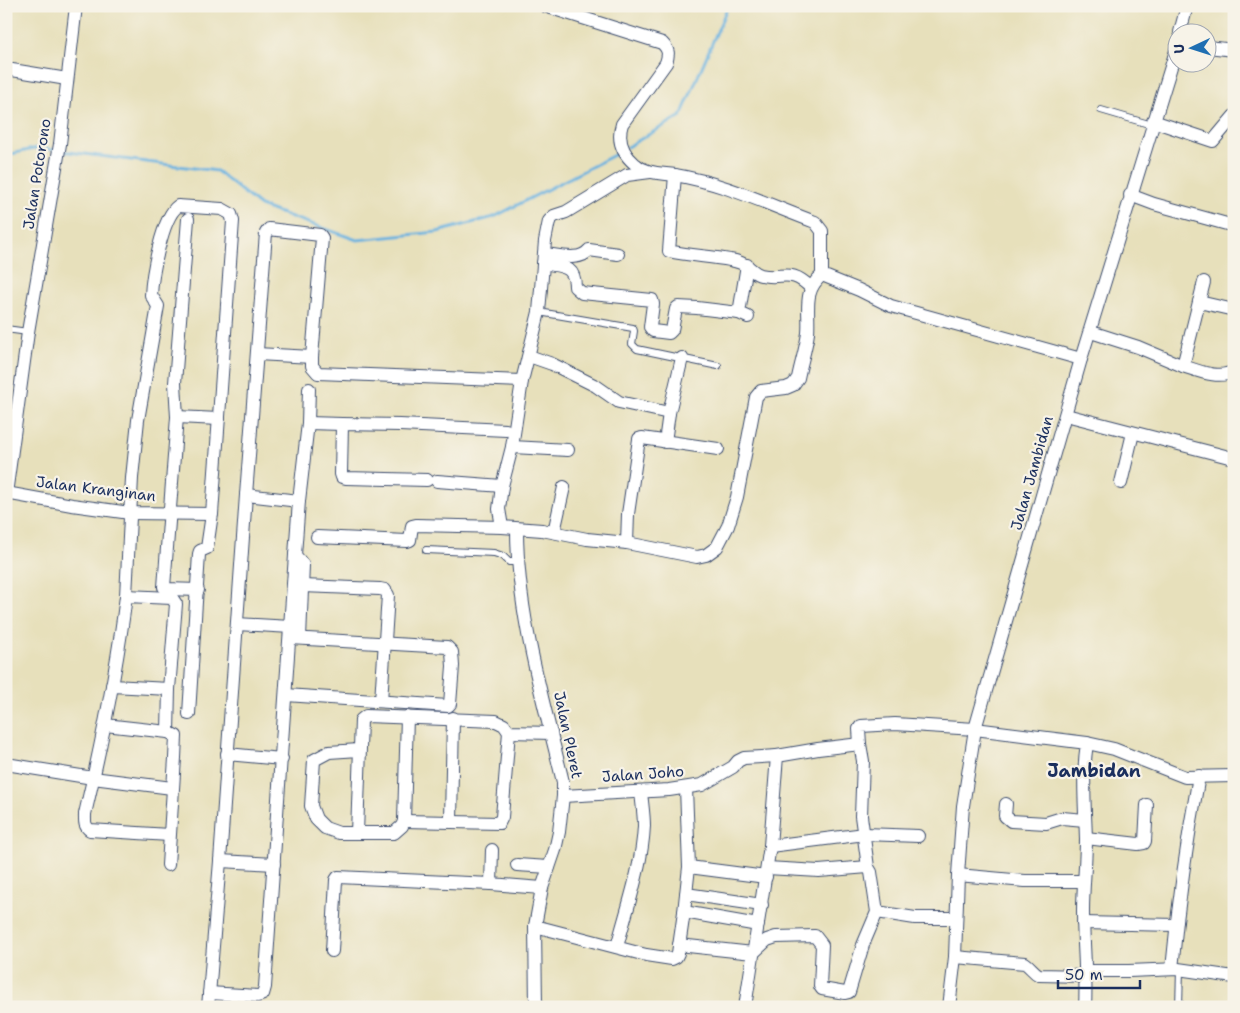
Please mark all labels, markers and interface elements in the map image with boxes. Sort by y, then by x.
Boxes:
north arrow [1168,22,1218,72]
text: U [1170,44,1188,54]
street label: Jalan Potorono [18,117,56,231]
street label: Jalan Jambidan [1006,413,1058,533]
street label: Jalan Kranginan [35,472,157,506]
street label: Jalan Pleret [549,690,587,780]
district label: Jambidan [1047,759,1141,783]
street label: Jalan Joho [601,761,685,787]
scale bar [1058,958,1140,990]
text: 50 m [1065,965,1103,985]

